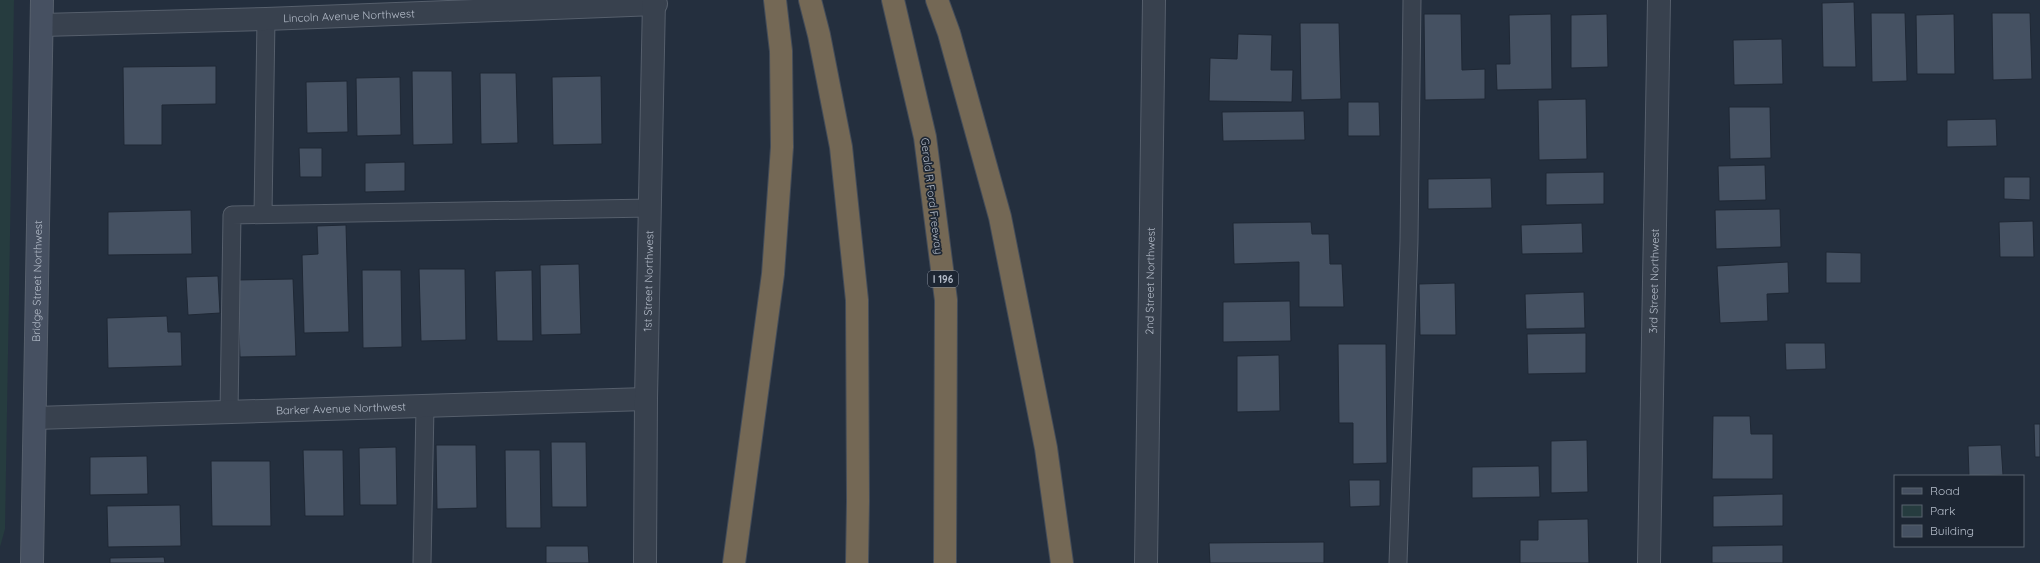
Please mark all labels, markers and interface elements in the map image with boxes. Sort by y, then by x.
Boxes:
street label: Lincoln Avenue Northwest [283,6,415,25]
street label: Gerald R Ford Freeway [918,137,946,255]
street label: Bridge Street Northwest [29,220,45,342]
street label: 2nd Street Northwest [1142,227,1158,335]
street label: 3rd Street Northwest [1646,228,1662,334]
street label: 1st Street Northwest [640,230,656,332]
road number: I 196 [928,271,958,287]
street label: Barker Avenue Northwest [276,399,406,418]
legend [1894,475,2024,547]
text: Road [1930,483,1960,498]
text: Park [1930,503,1955,518]
text: Building [1930,523,1974,538]

